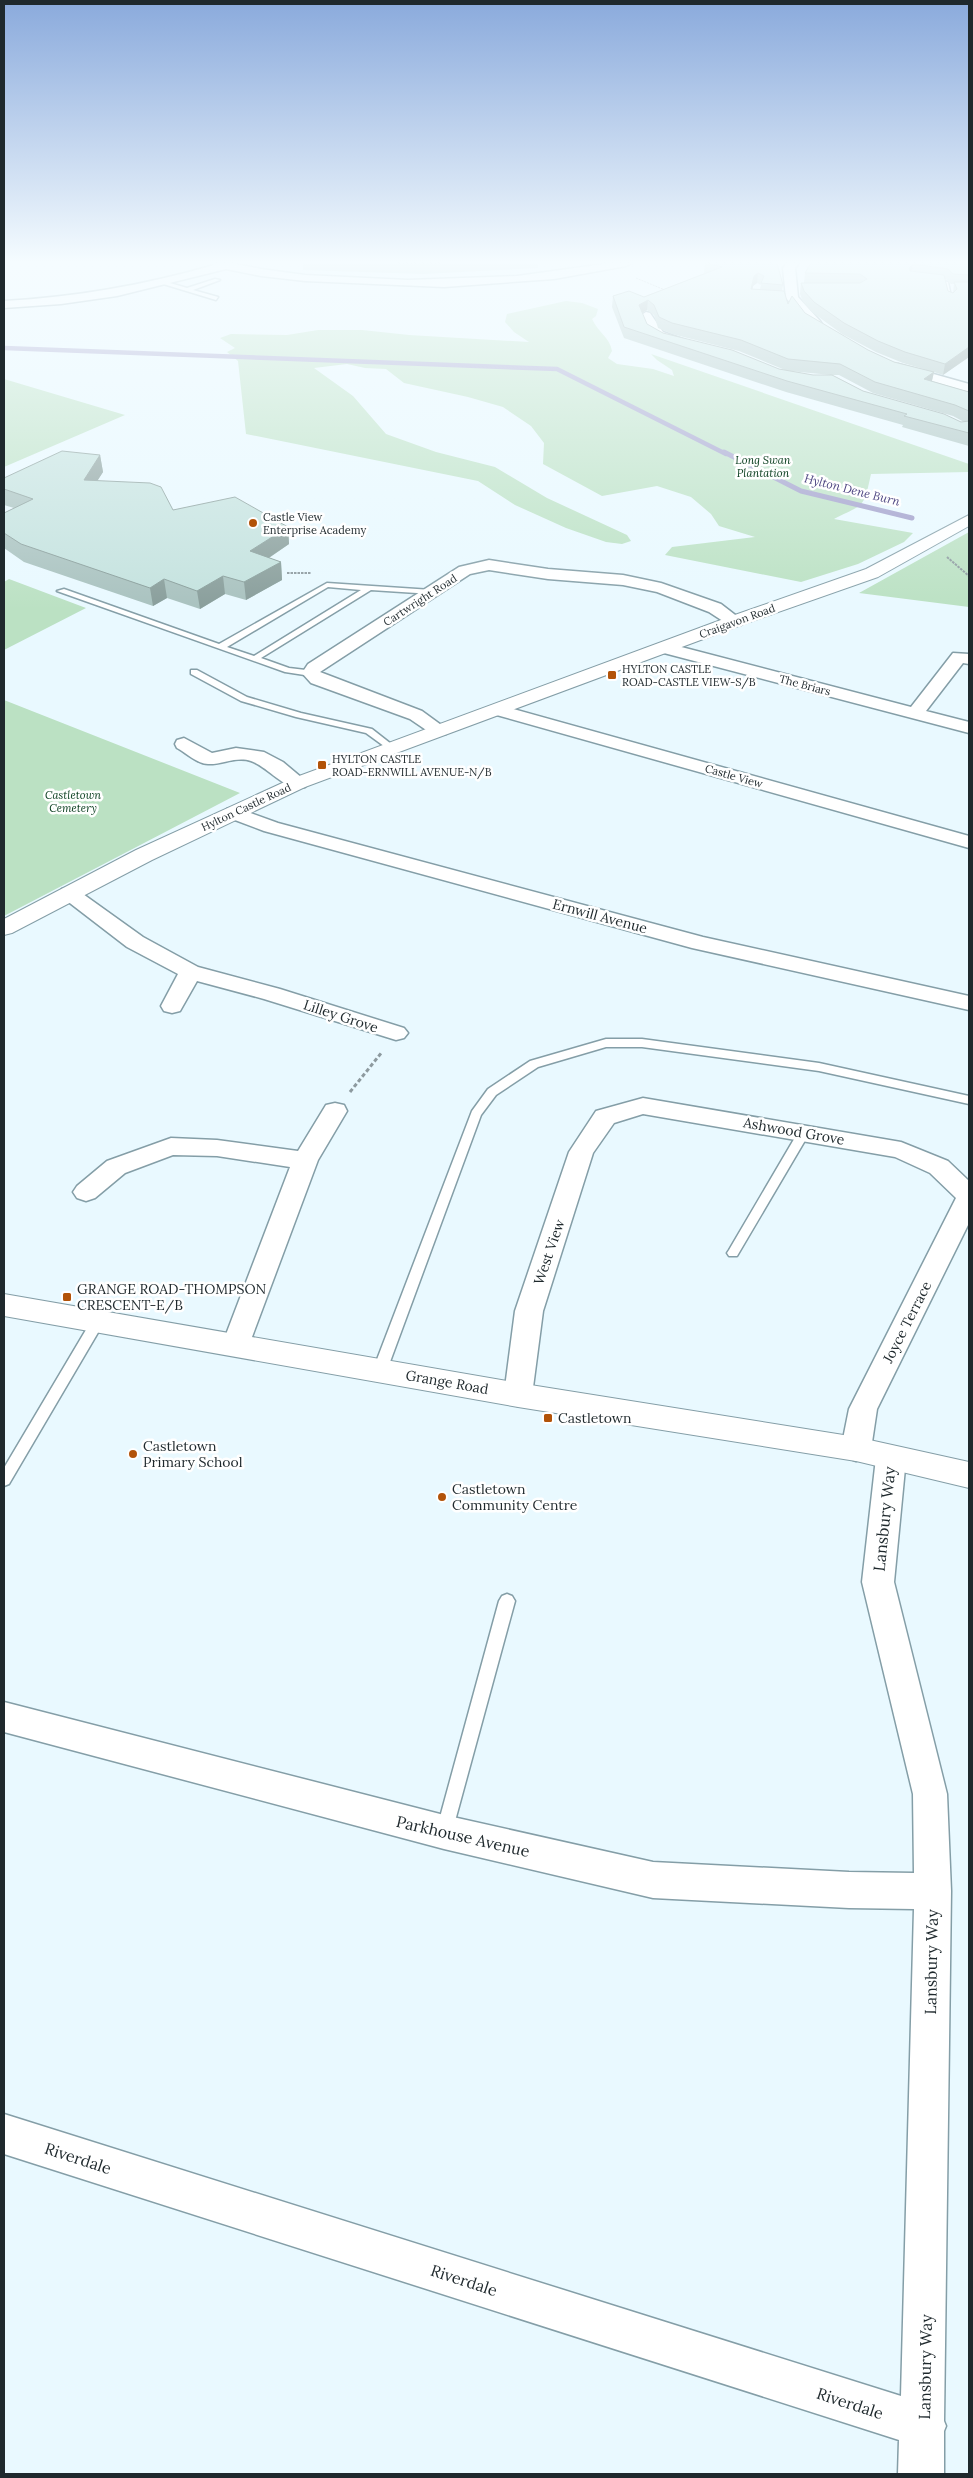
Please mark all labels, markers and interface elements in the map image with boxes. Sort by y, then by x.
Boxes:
park label: Long Swan Plantation [735,453,791,480]
water label: Hylton Dene Burn [803,470,902,509]
place label: Castle View Enterprise Academy [263,510,366,537]
marker: Castle View Enterprise Academy [247,517,259,529]
street label: Cartwright Road [381,571,460,629]
street label: Craigavon Road [697,601,777,641]
place label: HYLTON CASTLE ROAD-CASTLE VIEW-S/B [622,662,756,690]
marker: HYLTON CASTLE ROAD-CASTLE VIEW-S/B [606,669,618,681]
street label: The Briars [778,671,832,699]
place label: HYLTON CASTLE ROAD-ERNWILL AVENUE-N/B [332,752,492,780]
marker: HYLTON CASTLE ROAD-ERNWILL AVENUE-N/B [316,759,328,771]
street label: Castle View [704,761,765,791]
street label: Hylton Castle Road [199,780,294,834]
park label: Castletown Cemetery [45,788,101,815]
street label: Ernwill Avenue [551,895,650,937]
street label: Lilley Grove [301,995,381,1037]
street label: Ashwood Grove [741,1113,846,1149]
street label: West View [529,1216,569,1287]
street label: Joyce Terrace [878,1278,935,1367]
place label: GRANGE ROAD-THOMPSON CRESCENT-E/B [77,1280,266,1314]
marker: GRANGE ROAD-THOMPSON CRESCENT-E/B [61,1291,73,1303]
street label: Grange Road [404,1366,490,1398]
place label: Castletown [558,1409,632,1427]
marker: Castletown [542,1412,554,1424]
place label: Castletown Primary School [143,1437,243,1471]
marker: Castletown Primary School [127,1448,139,1460]
street label: Lansbury Way [869,1465,900,1573]
place label: Castletown Community Centre [452,1480,578,1514]
marker: Castletown Community Centre [436,1491,448,1503]
street label: Parkhouse Avenue [394,1811,532,1861]
street label: Lansbury Way [920,1909,942,2015]
street label: Riverdale [42,2138,114,2178]
street label: Riverdale [428,2260,500,2300]
street label: Lansbury Way [914,2314,936,2420]
street label: Riverdale [814,2383,886,2423]

